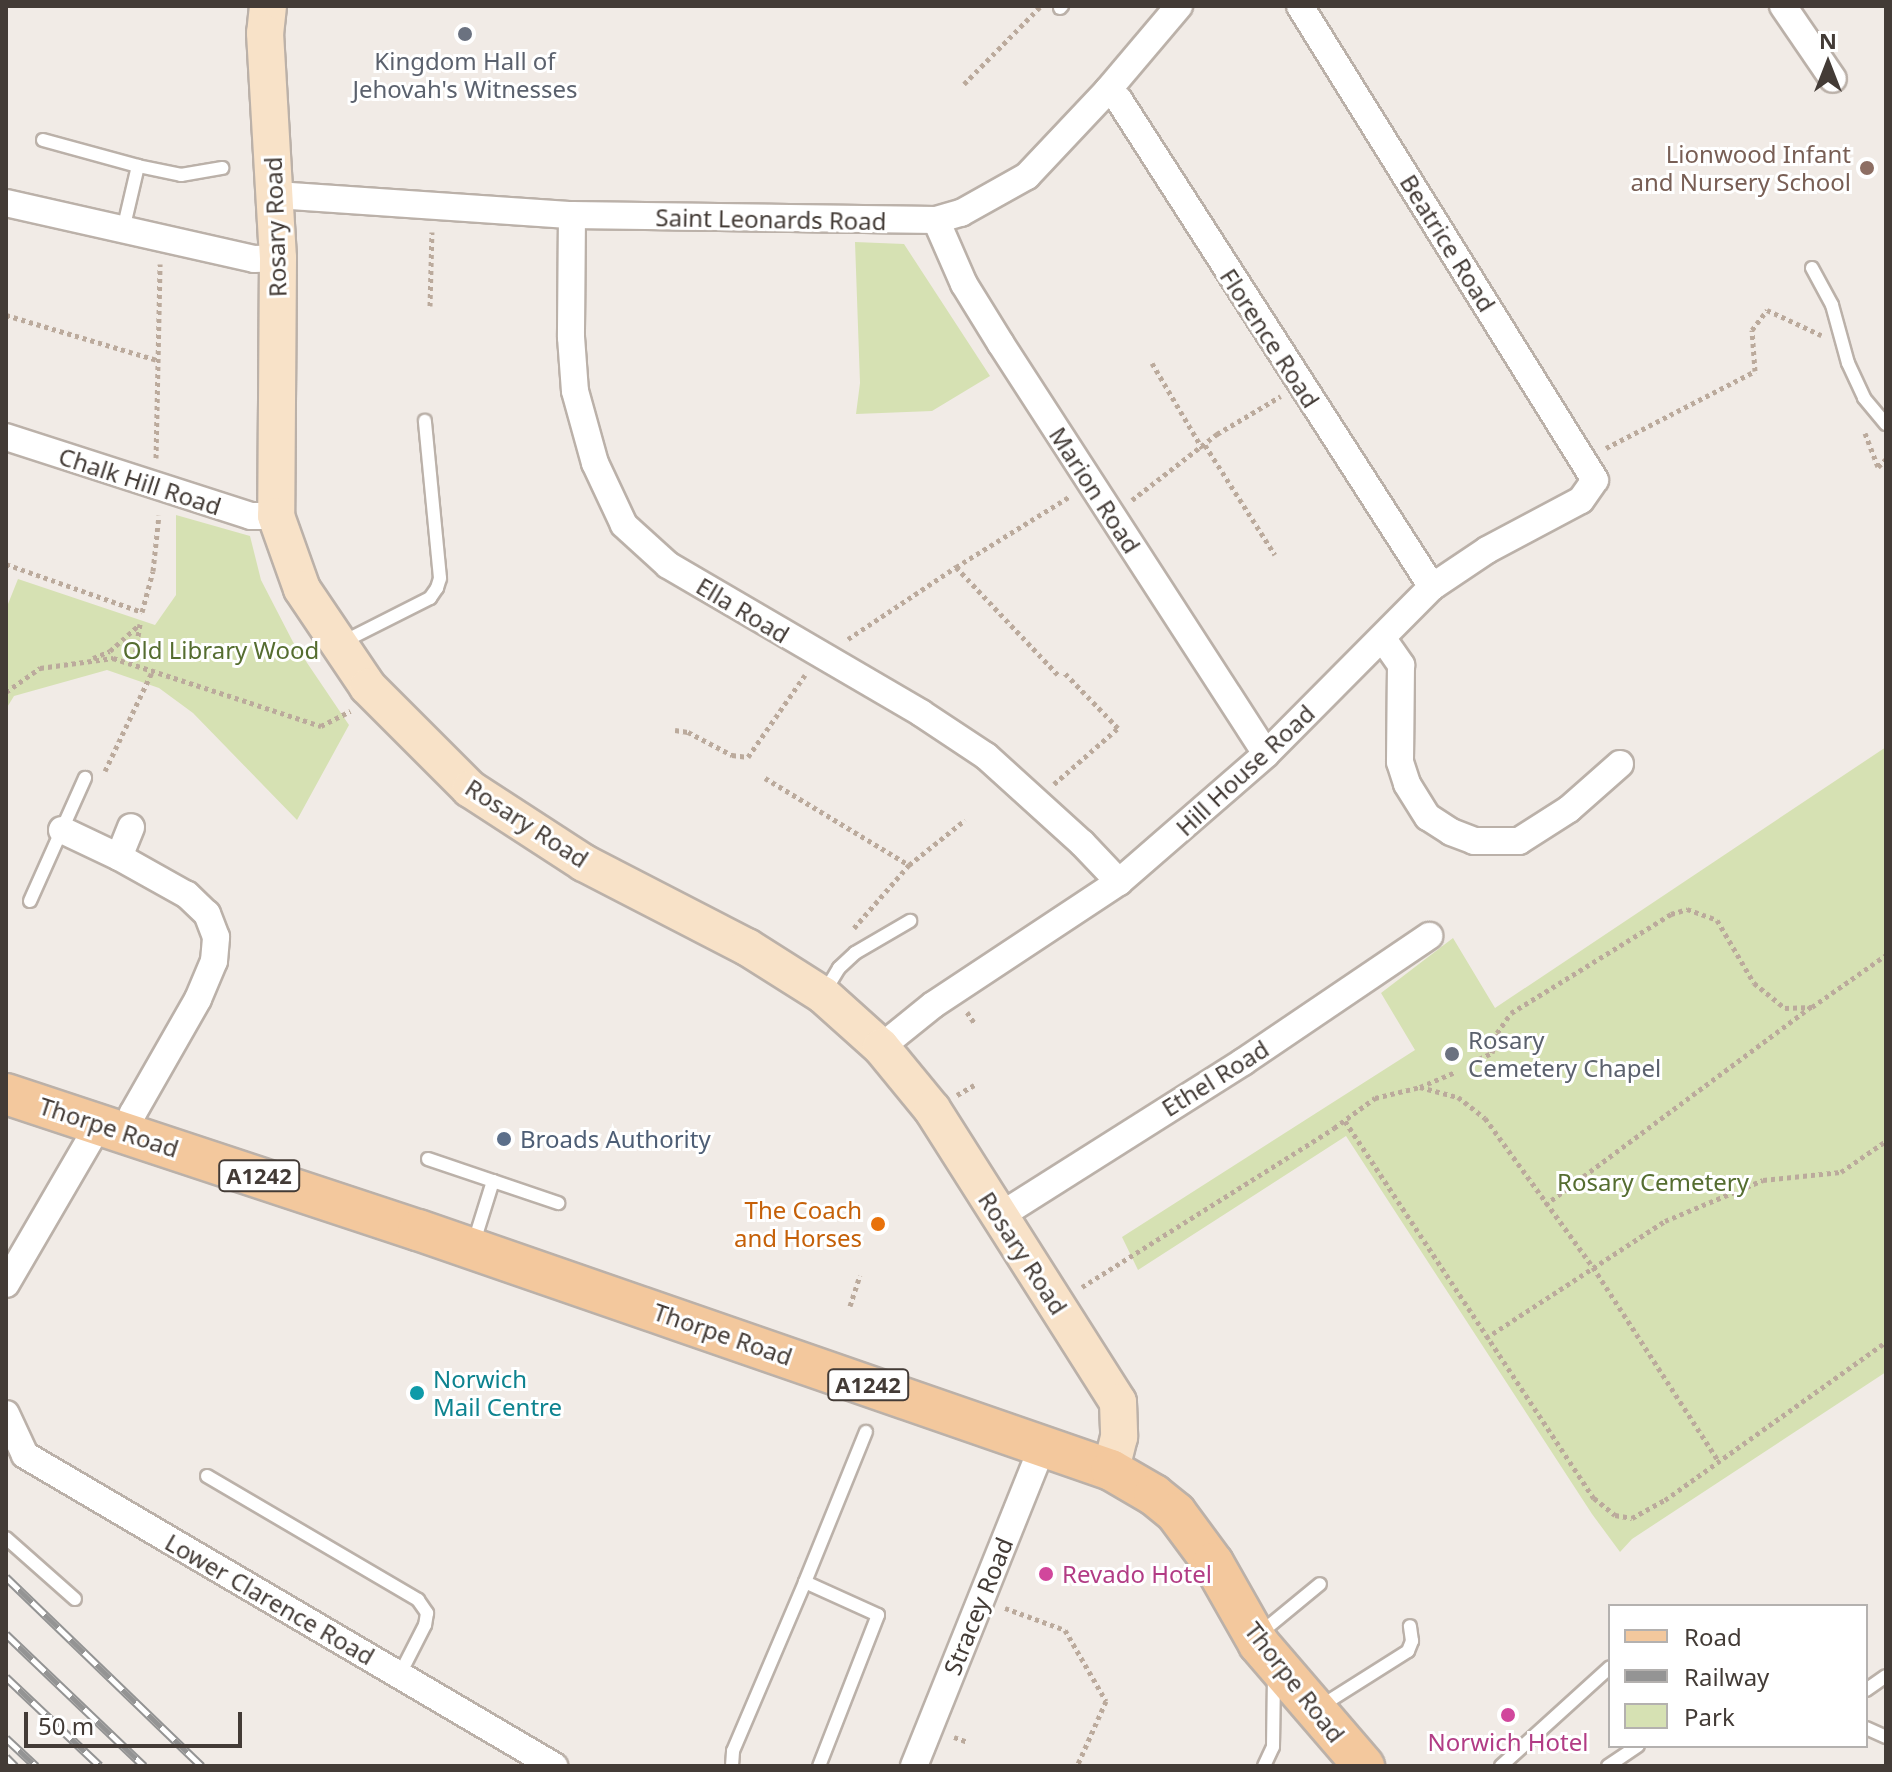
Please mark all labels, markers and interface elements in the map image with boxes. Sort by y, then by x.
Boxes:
north arrow [1788,24,1868,104]
marker: Kingdom Hall of Jehovah's Witnesses [456,25,474,43]
text: N [1819,25,1837,55]
place label: Kingdom Hall of Jehovah's Witnesses [352,47,578,103]
place label: Lionwood Infant and Nursery School [1631,140,1851,196]
street label: Rosary Road [258,156,292,298]
marker: Lionwood Infant and Nursery School [1858,159,1876,177]
street label: Beatrice Road [1394,169,1502,317]
street label: Saint Leonards Road [655,203,887,235]
street label: Florence Road [1214,263,1326,413]
street label: Marion Road [1044,422,1146,558]
street label: Chalk Hill Road [55,441,225,521]
street label: Ella Road [691,571,795,649]
park label: Old Library Wood [123,636,319,664]
street label: Hill House Road [1170,699,1320,841]
street label: Rosary Road [460,773,594,873]
place label: Rosary Cemetery Chapel [1468,1026,1661,1082]
street label: Ethel Road [1156,1034,1274,1122]
marker: Rosary Cemetery Chapel [1443,1045,1461,1063]
street label: Thorpe Road [36,1091,182,1163]
place label: Broads Authority [520,1125,711,1153]
marker: Broads Authority [495,1130,513,1148]
road number: A1242 [217,1158,301,1194]
park label: Rosary Cemetery [1557,1168,1749,1196]
street label: Rosary Road [973,1186,1073,1320]
place label: The Coach and Horses [734,1196,862,1252]
marker: The Coach and Horses [869,1215,887,1233]
street label: Thorpe Road [650,1297,796,1371]
place label: Norwich Mail Centre [433,1365,562,1421]
road number: A1242 [826,1367,910,1403]
marker: Norwich Mail Centre [408,1384,426,1402]
street label: Lower Clarence Road [160,1527,380,1671]
street label: Stracey Road [937,1533,1019,1679]
place label: Revado Hotel [1062,1560,1212,1588]
marker: Revado Hotel [1037,1565,1055,1583]
legend [1608,1604,1868,1748]
street label: Thorpe Road [1239,1616,1351,1748]
text: Road [1684,1620,1742,1653]
text: Railway [1684,1660,1769,1693]
scale bar [28,1696,246,1746]
text: Park [1684,1700,1735,1733]
marker: Norwich Hotel [1499,1706,1517,1724]
text: 50 m [38,1709,94,1742]
place label: Norwich Hotel [1427,1728,1589,1756]

